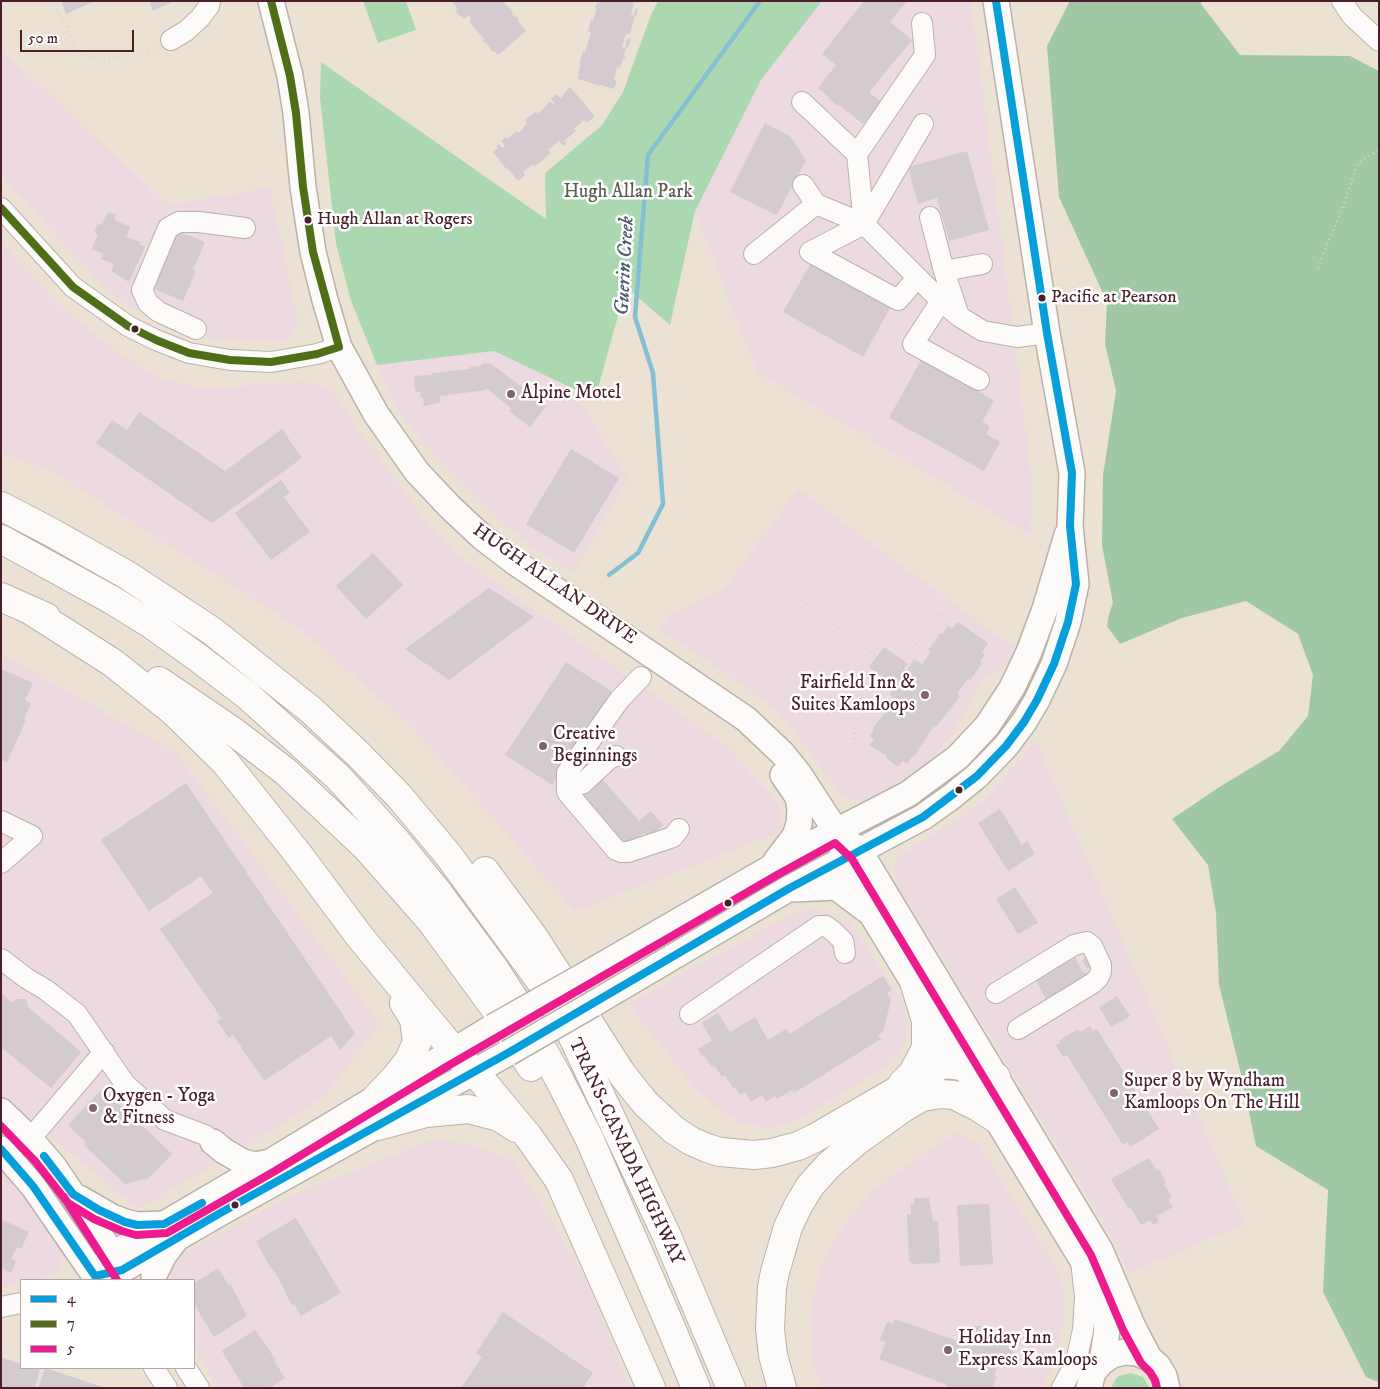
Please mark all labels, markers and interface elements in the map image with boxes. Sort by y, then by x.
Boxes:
scale bar [22,20,136,52]
text: 50 m [28,29,58,48]
park label: Hugh Allan Park [563,182,693,204]
place label: Hugh Allan at Rogers [317,209,473,231]
marker: Hugh Allan at Rogers [303,215,313,225]
water label: Guerin Creek [611,216,641,316]
place label: Pacific at Pearson [1051,287,1177,309]
marker: Pacific at Pearson [1037,293,1047,303]
unlabelled marker [130,324,140,334]
place label: Alpine Motel [521,383,621,405]
marker: Alpine Motel [505,388,517,400]
street label: HUGH ALLAN DRIVE [467,520,641,650]
place label: Fairfield Inn & Suites Kamloops [791,673,915,717]
marker: Fairfield Inn & Suites Kamloops [919,689,931,701]
place label: Creative Beginnings [553,724,637,768]
marker: Creative Beginnings [537,740,549,752]
unlabelled marker [954,785,964,795]
unlabelled marker [723,898,733,908]
street label: TRANS-CANADA HIGHWAY [562,1035,688,1269]
place label: Super 8 by Wyndham Kamloops On The Hill [1124,1071,1300,1115]
place label: Oxygen - Yoga & Fitness [103,1086,215,1130]
marker: Super 8 by Wyndham Kamloops On The Hill [1108,1087,1120,1099]
marker: Oxygen - Yoga & Fitness [87,1102,99,1114]
unlabelled marker [230,1200,240,1210]
legend [20,1279,195,1369]
text: 4 [67,1289,76,1308]
text: 7 [67,1314,75,1333]
place label: Holiday Inn Express Kamloops [958,1328,1098,1372]
text: 5 [67,1339,74,1358]
marker: Holiday Inn Express Kamloops [942,1344,954,1356]

